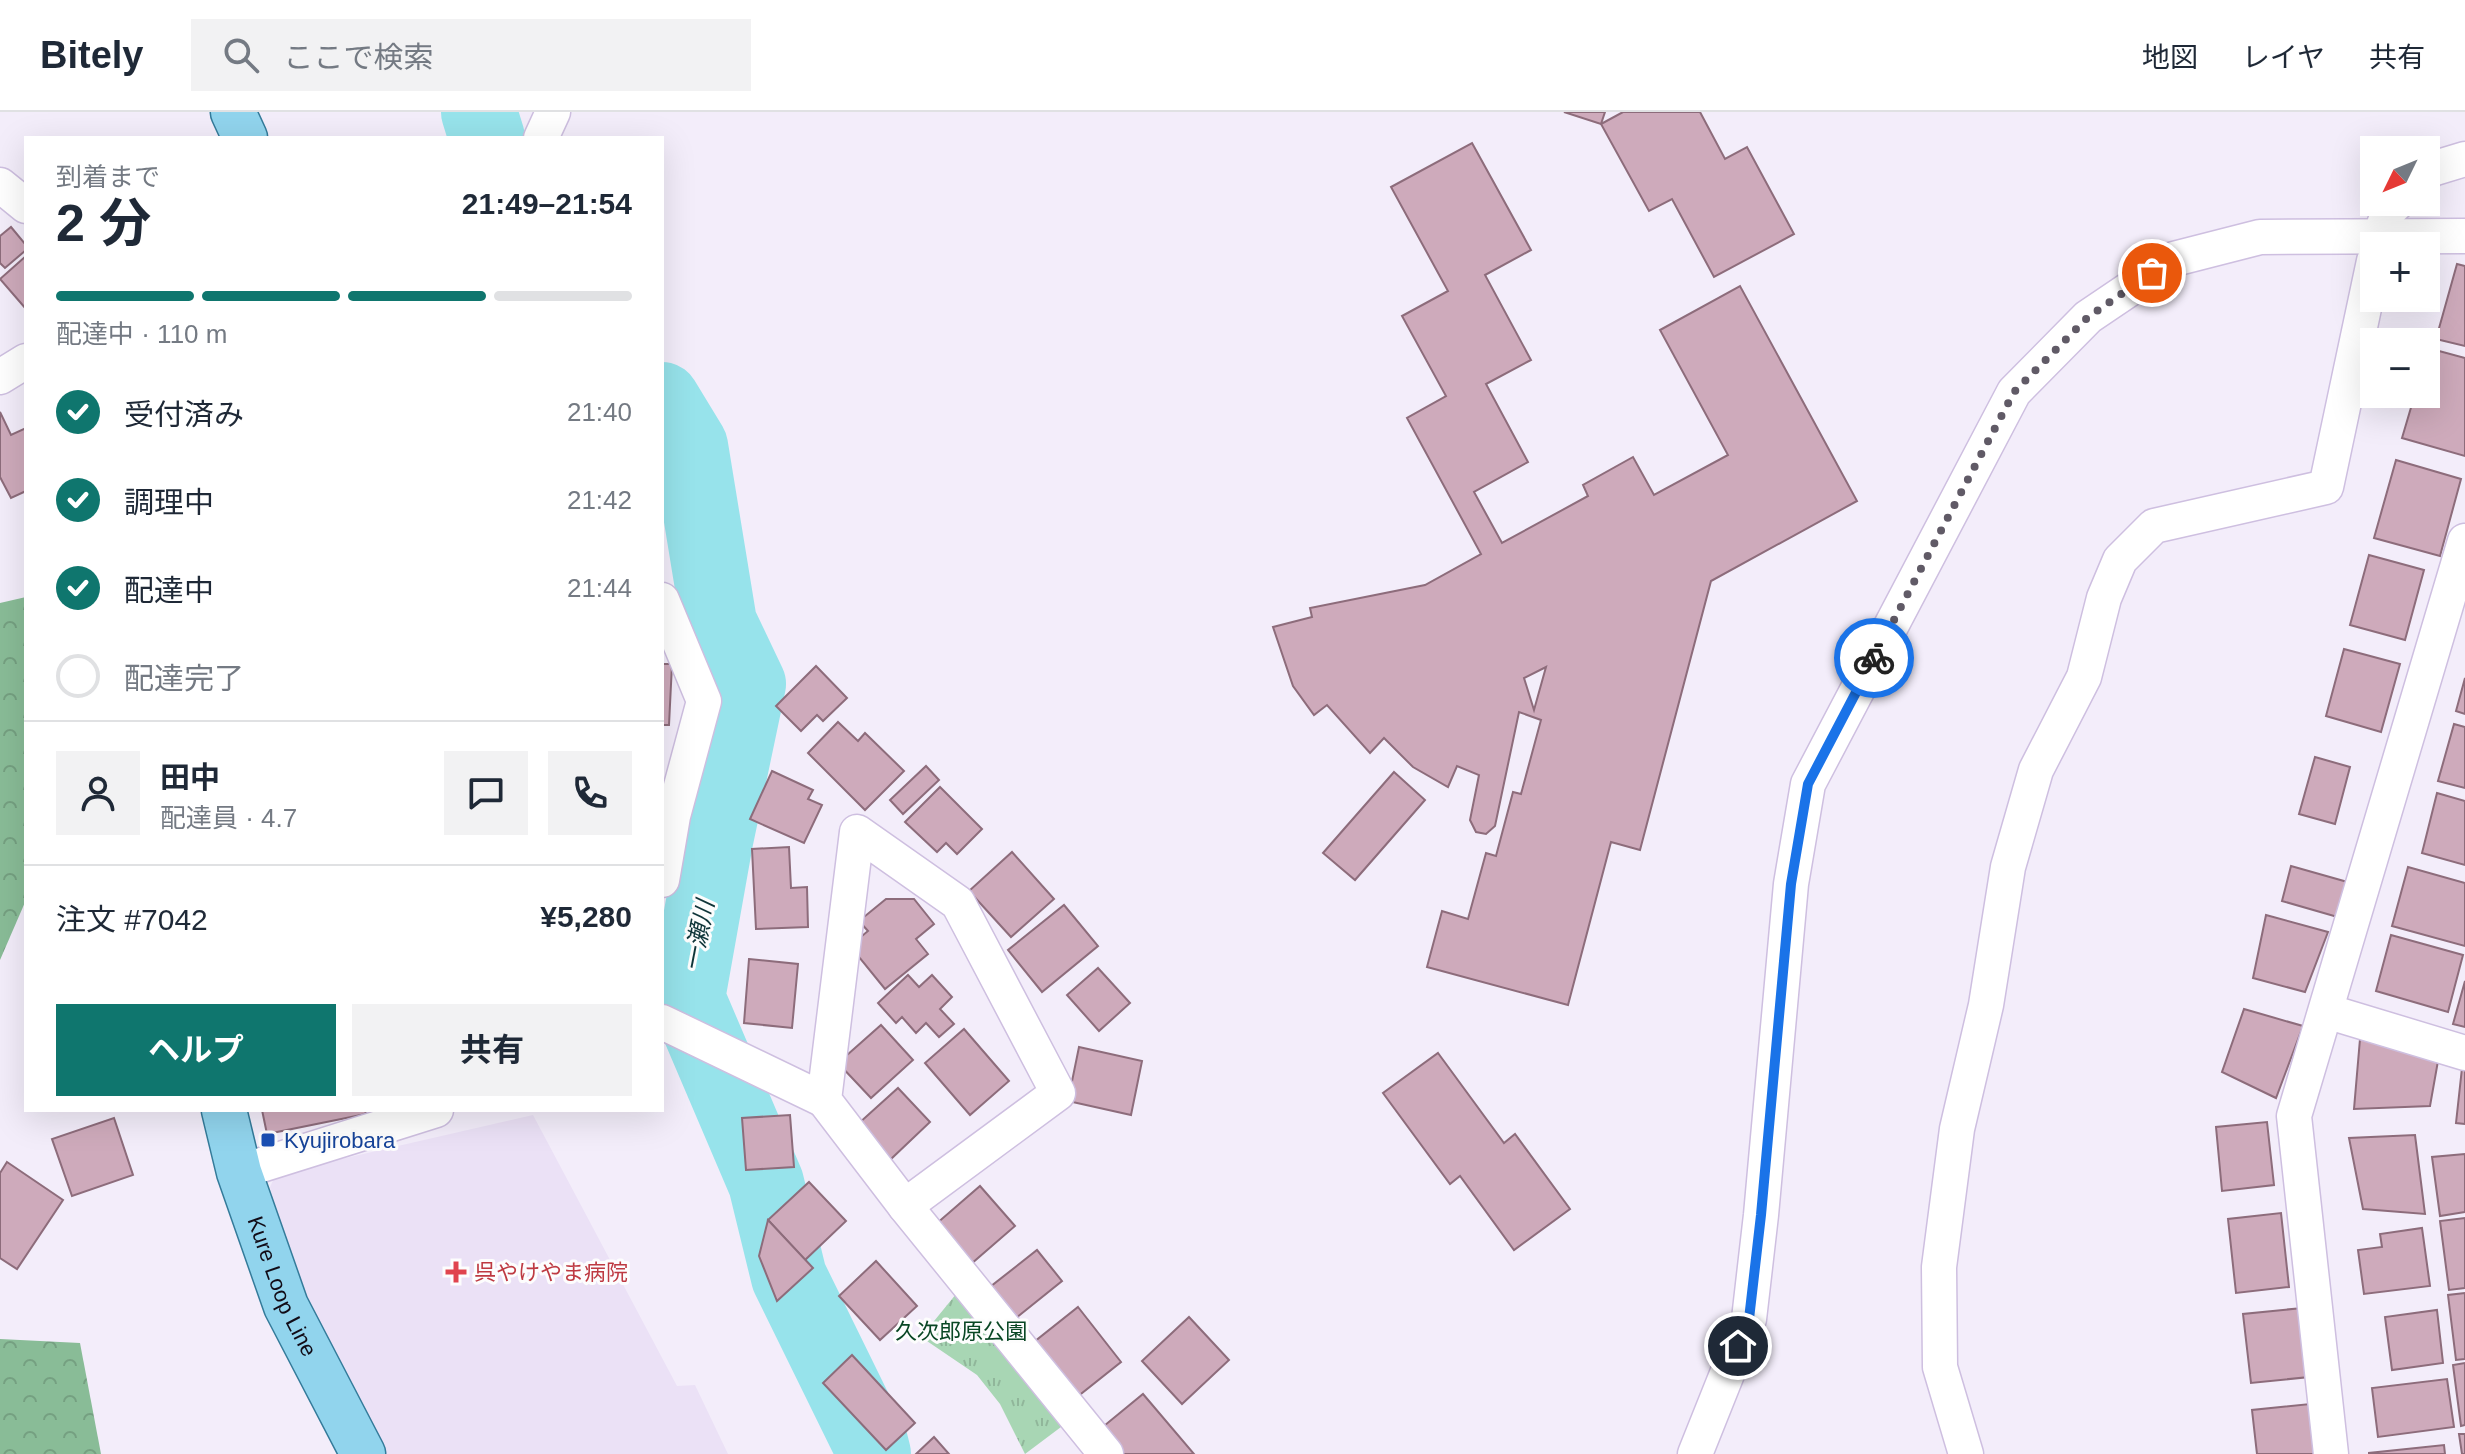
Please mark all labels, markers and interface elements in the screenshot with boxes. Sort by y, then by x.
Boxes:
search box [191,19,751,91]
icon: search [219,33,263,77]
text: Bitely [40,34,143,76]
text: ここで検索 [283,41,433,74]
text: 地図 [2142,42,2198,73]
text: レイヤ [2242,42,2325,73]
text: 共有 [2369,42,2425,73]
north arrow [2360,136,2440,216]
map controls [2360,136,2440,408]
text: 到着まで [56,162,160,192]
text: 21:49–21:54 [462,187,632,220]
text: 2 分 [56,194,151,252]
button: + [2360,232,2440,312]
pin [2118,239,2186,307]
icon: bag [2130,251,2174,295]
text: 配達中 · 110 m [56,319,227,349]
button: − [2360,328,2440,408]
icon: check [56,390,100,434]
text: 21:40 [567,397,632,427]
text: 受付済み [124,398,244,431]
icon: check [56,478,100,522]
text: 21:42 [567,485,632,515]
text: 調理中 [124,486,214,519]
icon: check [56,566,100,610]
text: 21:44 [567,573,632,603]
text: 配達中 [124,574,214,607]
courier [1834,618,1914,698]
icon: bike [1852,636,1896,680]
text: 配達完了 [124,662,244,695]
button: person [56,751,140,835]
button: chat [444,751,528,835]
button: phone [548,751,632,835]
text: 田中 [160,761,220,794]
text: 配達員 · 4.7 [160,803,297,833]
water label: 一瀬川 [678,895,719,974]
text: ¥5,280 [540,900,632,933]
text: 注文 #7042 [56,903,208,936]
button: ヘルプ [56,1004,336,1096]
button: 共有 [352,1004,632,1096]
place label: Kyujirobara [284,1128,396,1153]
marker: Kyujirobara [259,1131,277,1149]
street label: Kure Loop Line [242,1213,322,1361]
place label: 呉やけやま病院 [474,1260,628,1285]
marker: 呉やけやま病院 [445,1261,467,1283]
pin [1704,1312,1772,1380]
park label: 久次郎原公園 [895,1319,1027,1344]
icon: home [1716,1324,1760,1368]

